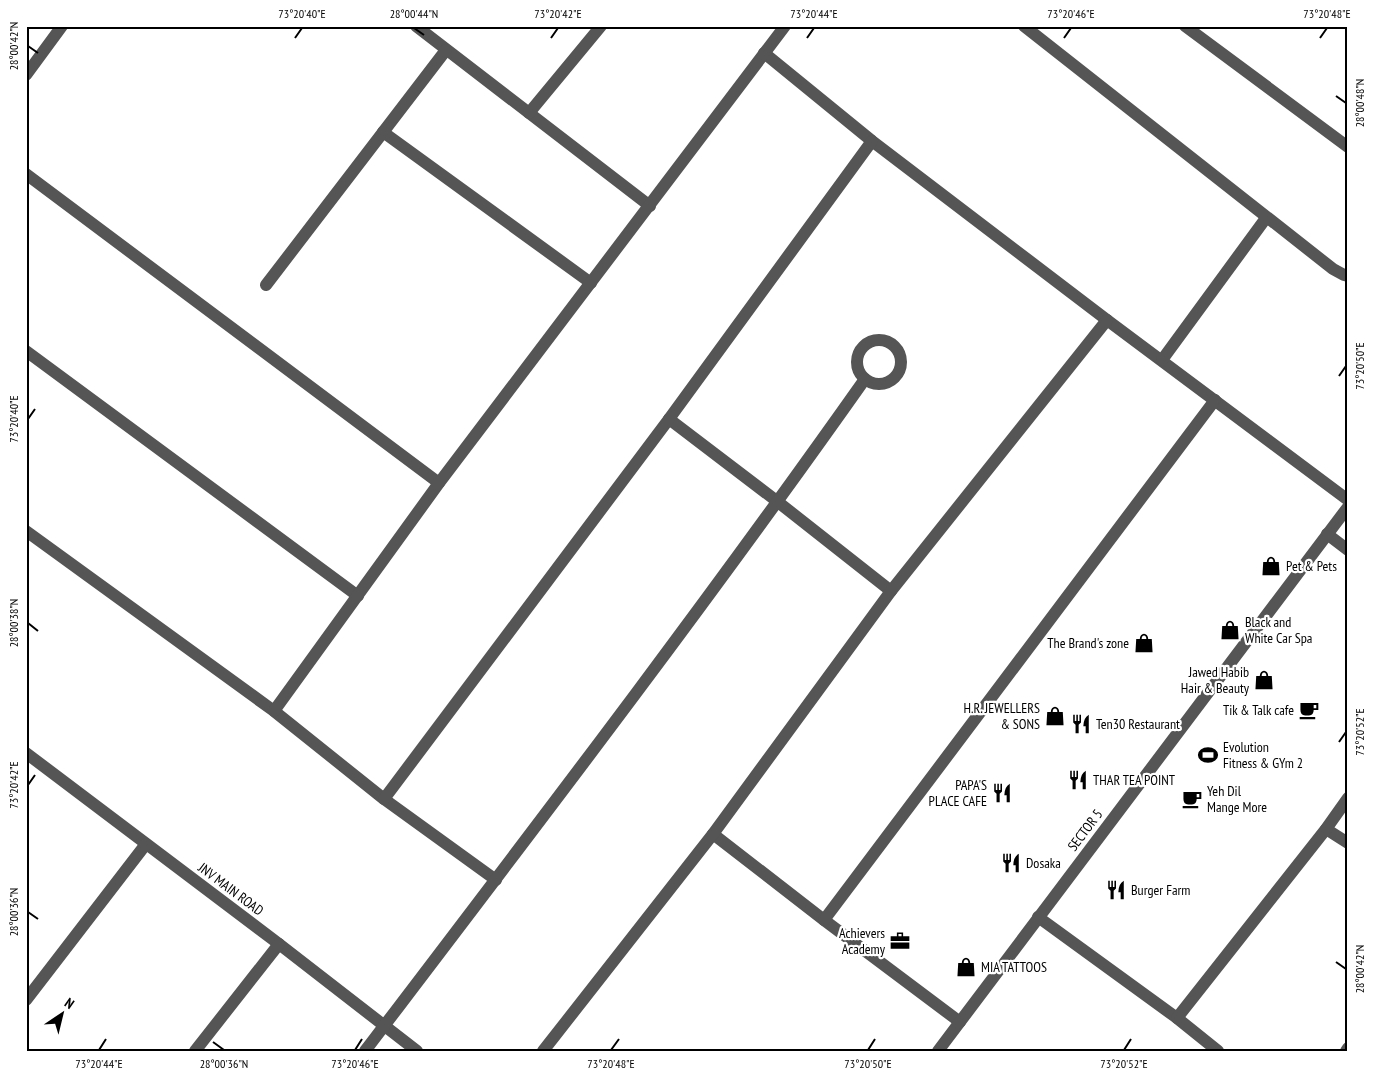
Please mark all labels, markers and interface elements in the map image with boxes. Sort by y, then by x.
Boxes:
text: 73°20'40"E [278,6,326,21]
text: 28°00'44"N [390,6,438,21]
text: 73°20'42"E [534,6,582,21]
text: 73°20'44"E [790,6,838,21]
text: 73°20'46"E [1047,6,1095,21]
text: 73°20'48"E [1303,6,1351,21]
text: 28°00'42"N [6,22,21,70]
text: 28°00'48"N [1352,79,1367,127]
text: 73°20'50"E [1352,342,1367,390]
text: 73°20'40"E [6,395,21,443]
shop icon: Pet & Pets [1260,555,1282,577]
place label: Pet & Pets [1286,557,1337,575]
text: 28°00'38"N [6,599,21,647]
place label: Black and White Car Spa [1245,613,1312,647]
shop icon: Black and White Car Spa [1219,619,1241,641]
shop icon: The Brand's zone [1133,632,1155,654]
place label: The Brand's zone [1047,634,1129,652]
place label: Jawed Habib Hair & Beauty [1181,663,1250,697]
shop icon: Jawed Habib Hair & Beauty [1253,669,1275,691]
place label: H.R. JEWELLERS & SONS [964,699,1040,733]
cafe icon: Tik & Talk cafe [1298,699,1320,721]
place label: Tik & Talk cafe [1223,701,1294,719]
shop icon: H.R. JEWELLERS & SONS [1044,705,1066,727]
text: 73°20'52"E [1352,708,1367,756]
restaurant icon: Ten30 Restaurant [1070,713,1092,735]
place label: Ten30 Restaurant [1096,715,1180,733]
place label: Evolution Fitness & GYm 2 [1223,738,1303,772]
sports icon: Evolution Fitness & GYm 2 [1197,744,1219,766]
text: 73°20'42"E [6,761,21,809]
restaurant icon: THAR TEA POINT [1067,769,1089,791]
place label: THAR TEA POINT [1093,771,1176,789]
place label: PAPA'S PLACE CAFE [929,776,987,810]
restaurant icon: PAPA'S PLACE CAFE [991,782,1013,804]
place label: Yeh Dil Mange More [1207,782,1267,816]
cafe icon: Yeh Dil Mange More [1181,788,1203,810]
street label: SECTOR 5 [1064,806,1106,854]
restaurant icon: Dosaka [1000,852,1022,874]
place label: Dosaka [1026,854,1061,872]
street label: JNV MAIN ROAD [194,858,267,919]
restaurant icon: Burger Farm [1105,879,1127,901]
place label: Burger Farm [1131,881,1190,899]
text: 28°00'36"N [6,888,21,936]
place label: Achievers Academy [839,924,886,958]
office icon: Achievers Academy [889,930,911,952]
text: 28°00'42"N [1352,945,1367,993]
shop icon: MIA TATTOOS [955,956,977,978]
place label: MIA TATTOOS [981,958,1047,976]
north arrow [38,990,88,1040]
text: N [61,994,78,1013]
text: 73°20'44"E [75,1056,123,1071]
text: 28°00'36"N [200,1056,248,1071]
text: 73°20'46"E [331,1056,379,1071]
text: 73°20'48"E [587,1056,635,1071]
text: 73°20'50"E [844,1056,892,1071]
text: 73°20'52"E [1100,1056,1148,1071]

